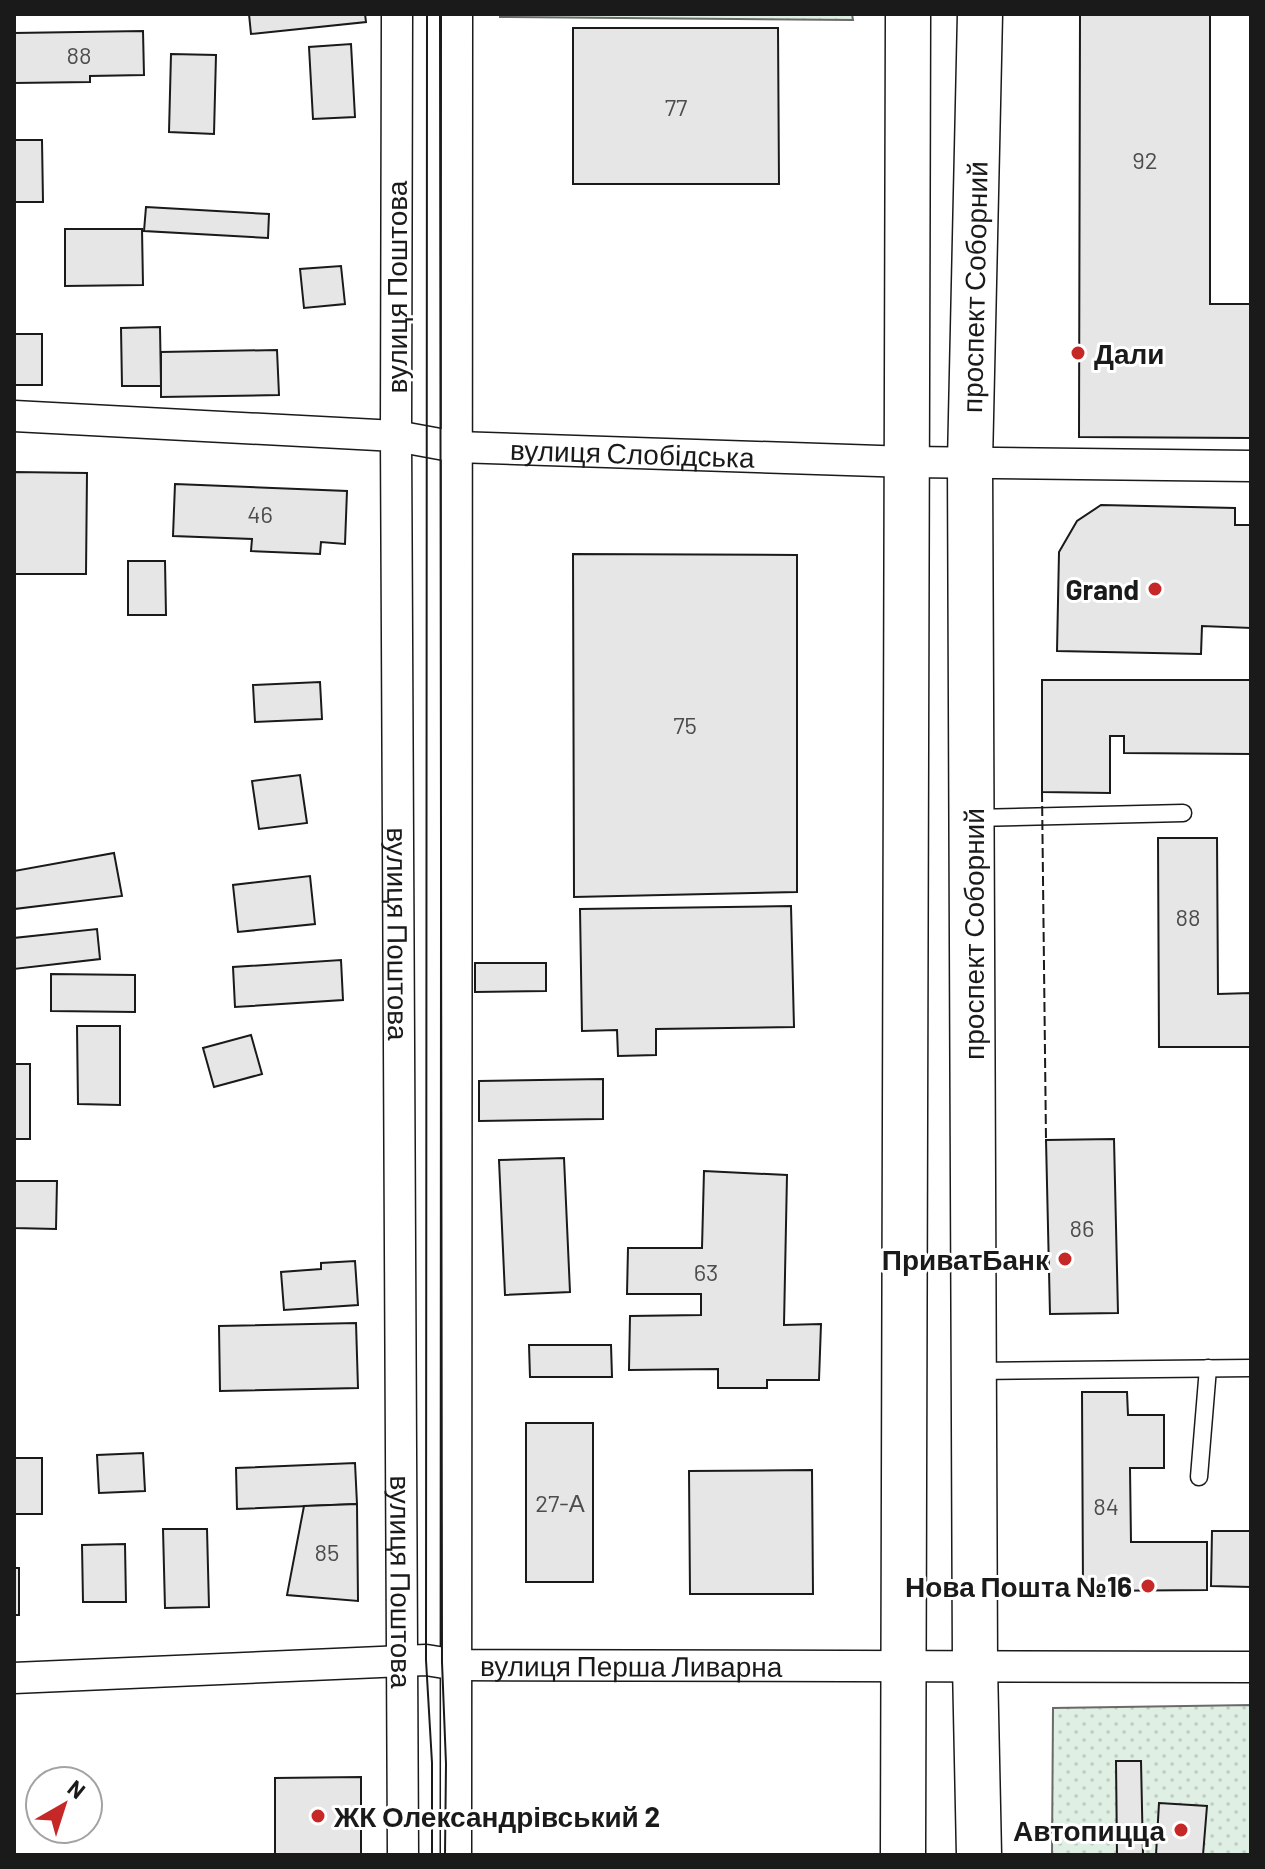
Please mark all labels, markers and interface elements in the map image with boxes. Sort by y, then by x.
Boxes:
house number: 88 [66,40,92,69]
house number: 77 [665,92,687,121]
house number: 92 [1132,145,1158,174]
street label: проспект Соборний [954,161,994,413]
street label: вулиця Поштова [379,180,413,393]
place label: Дали [1094,336,1165,370]
marker: Дали [1069,344,1087,362]
street label: вулиця Слобідська [510,432,756,474]
house number: 46 [247,499,273,528]
place label: Grand [1065,572,1139,606]
marker: Grand [1146,580,1164,598]
house number: 75 [673,710,697,739]
street label: проспект Соборний [956,808,990,1060]
street label: вулиця Поштова [381,827,416,1041]
house number: 88 [1175,902,1201,931]
house number: 86 [1070,1213,1094,1242]
place label: ПриватБанк [882,1242,1050,1276]
marker: ПриватБанк [1056,1250,1074,1268]
house number: 63 [694,1257,718,1286]
street label: вулиця Поштова [384,1475,419,1689]
house number: 27-А [535,1488,585,1517]
house number: 84 [1093,1491,1119,1520]
house number: 85 [315,1537,339,1566]
place label: Нова Пошта №16 [905,1569,1132,1603]
marker: Нова Пошта №16 [1139,1577,1157,1595]
street label: вулиця Перша Ливарна [480,1648,783,1683]
north arrow [24,1765,104,1845]
text: N [63,1774,91,1803]
place label: ЖК Олександрівський 2 [333,1799,660,1833]
marker: ЖК Олександрівський 2 [309,1807,327,1825]
place label: Автопицца [1013,1813,1165,1847]
marker: Автопицца [1172,1821,1190,1839]

